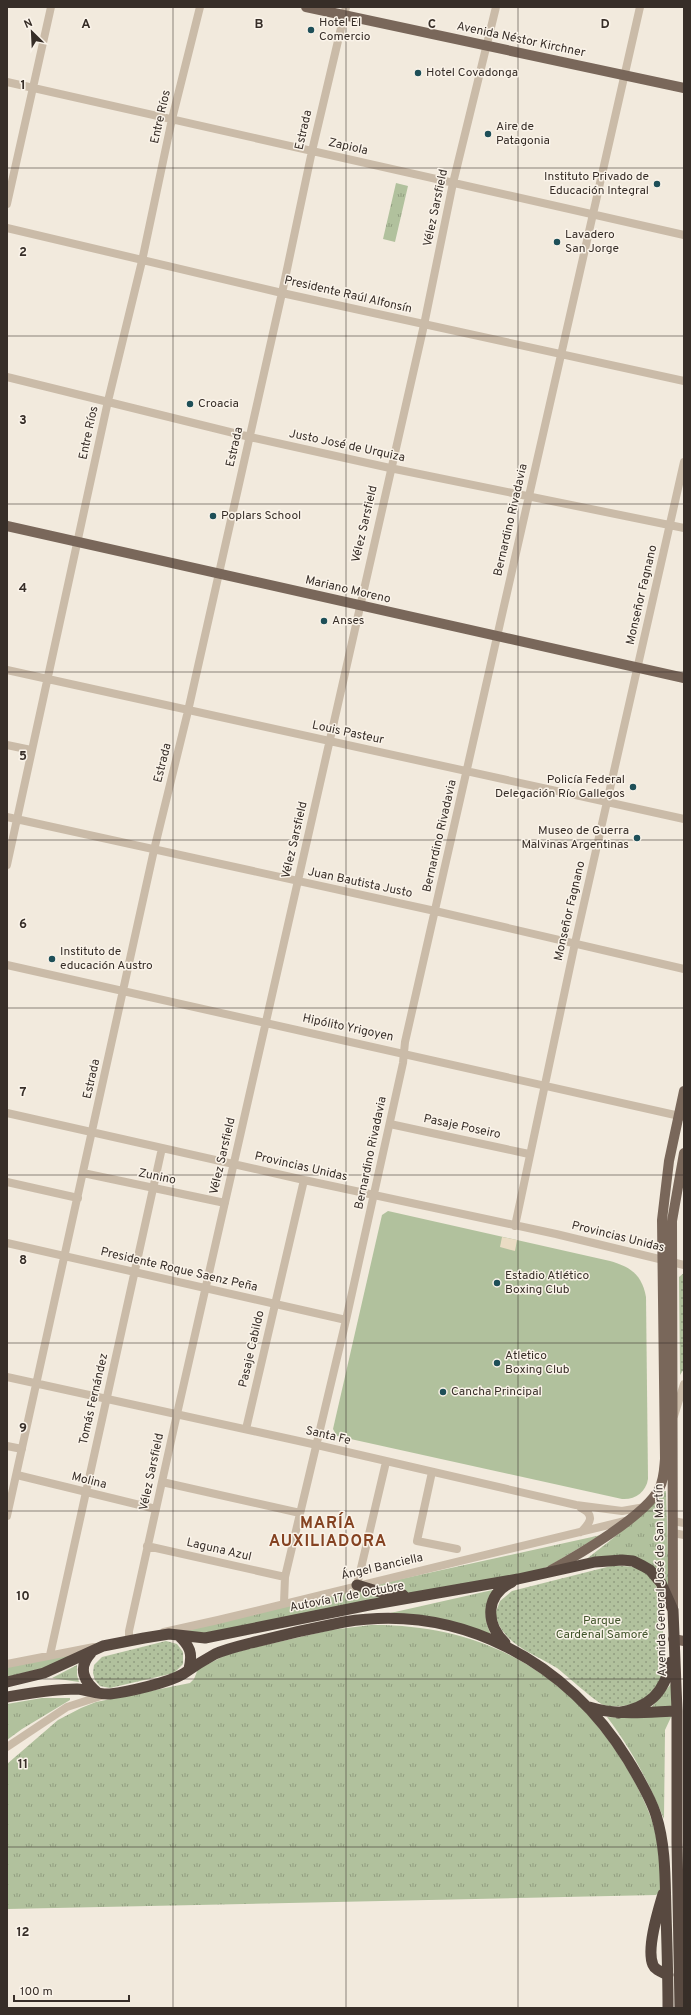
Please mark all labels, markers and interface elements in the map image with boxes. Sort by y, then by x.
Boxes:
north arrow [12,12,52,52]
place label: Hotel El Comercio [319,15,371,45]
text: N [22,16,35,32]
text: A [81,17,91,33]
text: B [255,17,264,33]
text: C [428,17,436,33]
text: D [600,17,610,33]
street label: Avenida Néstor Kirchner [455,19,587,62]
marker: Hotel El Comercio [306,25,316,35]
place label: Hotel Covadonga [426,65,518,81]
marker: Hotel Covadonga [413,68,423,78]
text: 1 [20,78,26,94]
street label: Entre Ríos [147,89,175,145]
street label: Estrada [292,108,316,152]
place label: Aire de Patagonia [496,119,550,149]
marker: Aire de Patagonia [483,129,493,139]
street label: Zapiola [327,135,369,159]
street label: Vélez Sarsfield [420,168,452,248]
place label: Instituto Privado de Educación Integral [544,169,649,199]
marker: Instituto Privado de Educación Integral [652,179,662,189]
place label: Lavadero San Jorge [565,227,619,257]
marker: Lavadero San Jorge [552,237,562,247]
text: 2 [19,245,27,261]
street label: Presidente Raúl Alfonsín [282,272,414,318]
place label: Croacia [198,396,239,412]
marker: Croacia [185,399,195,409]
street label: Entre Ríos [75,405,103,461]
text: 3 [19,413,27,429]
street label: Estrada [223,425,247,469]
street label: Justo José de Urquiza [288,426,406,466]
street label: Bernardino Rivadavia [490,462,532,578]
street label: Vélez Sarsfield [348,484,382,564]
place label: Poplars School [221,508,301,524]
marker: Poplars School [208,511,218,521]
street label: Monseñor Fagnano [623,543,661,647]
street label: Mariano Moreno [304,572,393,608]
text: 4 [19,581,27,597]
place label: Anses [332,613,364,629]
marker: Anses [319,616,329,626]
street label: Louis Pasteur [311,718,386,749]
street label: Estrada [150,741,176,785]
text: 5 [19,749,27,765]
place label: Policía Federal Delegación Río Gallegos [495,772,625,802]
street label: Bernardino Rivadavia [419,778,461,894]
marker: Policía Federal Delegación Río Gallegos [628,782,638,792]
street label: Vélez Sarsfield [278,800,312,880]
place label: Museo de Guerra Malvinas Argentinas [522,823,629,853]
marker: Museo de Guerra Malvinas Argentinas [632,833,642,843]
street label: Monseñor Fagnano [551,859,589,963]
street label: Juan Bautista Justo [306,864,414,902]
text: 6 [19,917,27,933]
place label: Instituto de educación Austro [60,944,153,974]
marker: Instituto de educación Austro [47,954,57,964]
street label: Hipólito Yrigoyen [301,1011,395,1045]
street label: Estrada [80,1057,104,1101]
text: 7 [20,1085,27,1101]
street label: Bernardino Rivadavia [351,1095,391,1211]
street label: Pasaje Poseiro [422,1111,502,1143]
street label: Vélez Sarsfield [206,1116,240,1196]
street label: Provincias Unidas [253,1148,349,1186]
street label: Zunino [137,1165,178,1189]
street label: Provincias Unidas [570,1218,666,1256]
street label: Presidente Roque Saenz Peña [99,1244,259,1296]
text: 8 [19,1253,27,1269]
place label: Estadio Atlético Boxing Club [505,1268,590,1298]
marker: Estadio Atlético Boxing Club [492,1278,502,1288]
street label: Pasaje Cabildo [235,1309,269,1389]
place label: Atletico Boxing Club [505,1348,570,1378]
street label: Tomás Fernández [76,1352,112,1446]
marker: Atletico Boxing Club [492,1358,502,1368]
place label: Cancha Principal [451,1384,542,1400]
marker: Cancha Principal [438,1387,448,1397]
text: 9 [19,1421,27,1437]
street label: Santa Fe [304,1423,352,1449]
street label: Vélez Sarsfield [136,1432,168,1512]
street label: Molina [70,1469,108,1493]
street label: Avenida General José de San Martín [651,1483,671,1677]
district label: MARÍA AUXILIADORA [269,1512,387,1552]
street label: Laguna Azul [185,1535,253,1565]
street label: Ángel Banciella [339,1550,425,1584]
street label: Autovía 17 de Octubre [288,1578,406,1616]
text: 10 [16,1589,30,1605]
park label: Parque Cardenal Samoré [556,1613,648,1643]
text: 11 [18,1757,28,1773]
text: 12 [16,1925,30,1941]
scale bar [14,1977,129,2003]
text: 100 m [20,1984,53,2000]

